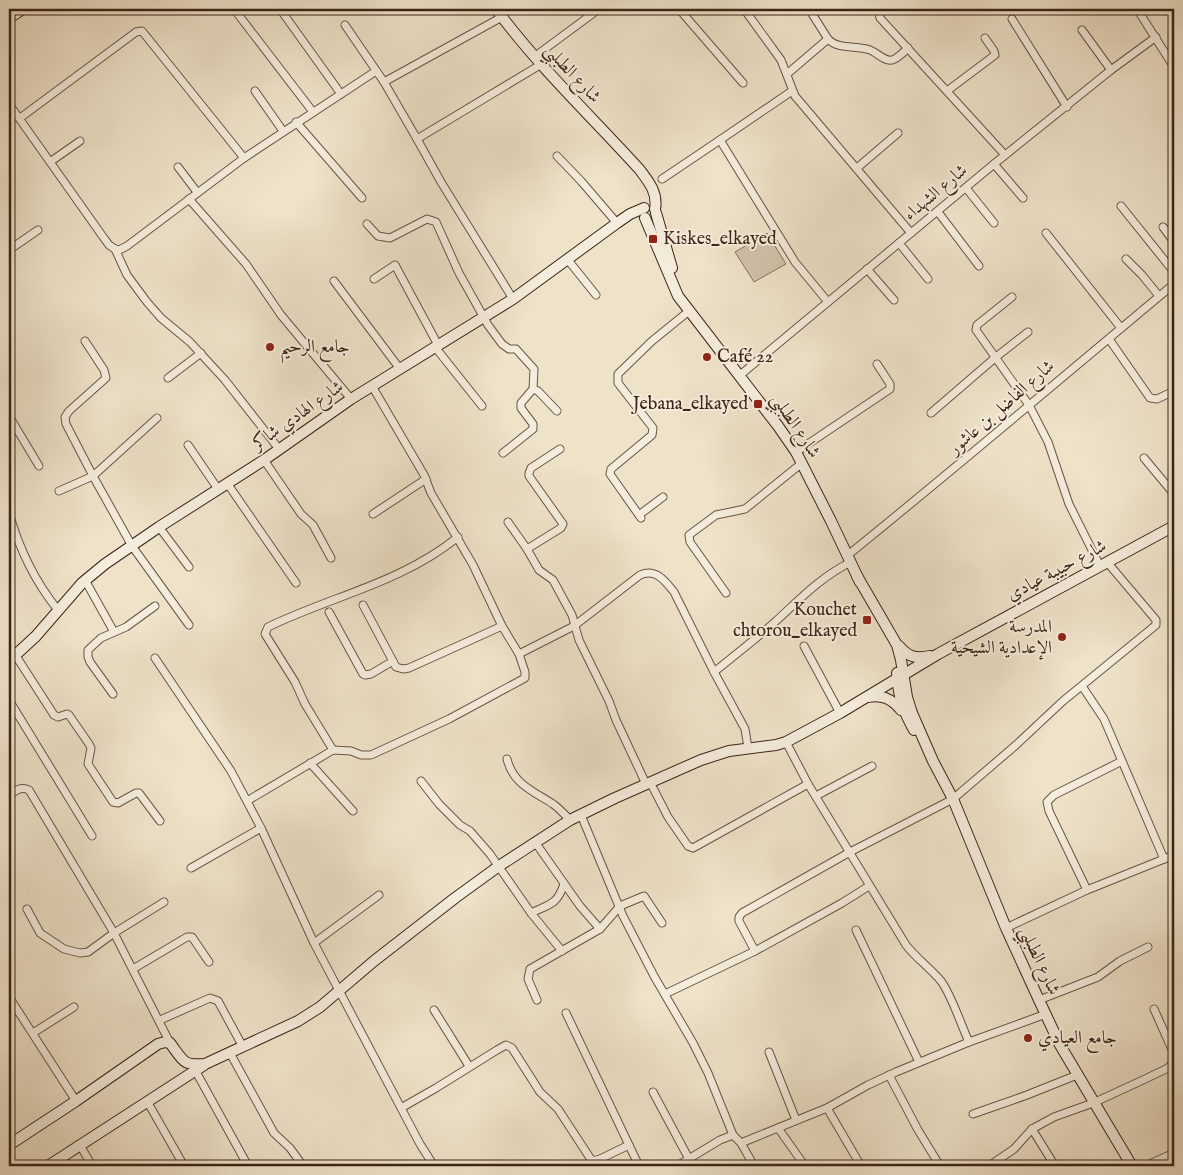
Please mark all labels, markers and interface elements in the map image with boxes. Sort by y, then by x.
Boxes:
street label: شارع الطبلبي [536,39,605,111]
street label: شارع الشهداء [899,160,974,228]
place label: Kiskes_elkayed [663,228,777,251]
marker: Kiskes_elkayed [647,233,659,245]
place label: جامع الرحيم [280,336,350,364]
marker: جامع الرحيم [264,341,276,353]
place label: Café 22 [717,346,773,369]
marker: Café 22 [701,351,713,363]
street label: شارع الفاضل بن عاشور [943,356,1061,463]
street label: شارع الهادي شاكر [246,376,350,459]
street label: شارع الطبلبي [762,389,825,465]
place label: Jebana_elkayed [631,393,748,416]
marker: Jebana_elkayed [752,398,764,410]
street label: شارع حبيبة عيادي [1003,535,1112,609]
place label: Kouchet chtorou_elkayed [733,599,857,643]
marker: Kouchet chtorou_elkayed [861,614,873,626]
place label: المدرسة الإعدادية الشيحية [951,616,1052,660]
marker: المدرسة الإعدادية الشيحية [1056,631,1068,643]
street label: شارع الطبلبي [1009,923,1065,1001]
place label: جامع العيادي [1038,1027,1117,1053]
marker: جامع العيادي [1022,1032,1034,1044]

